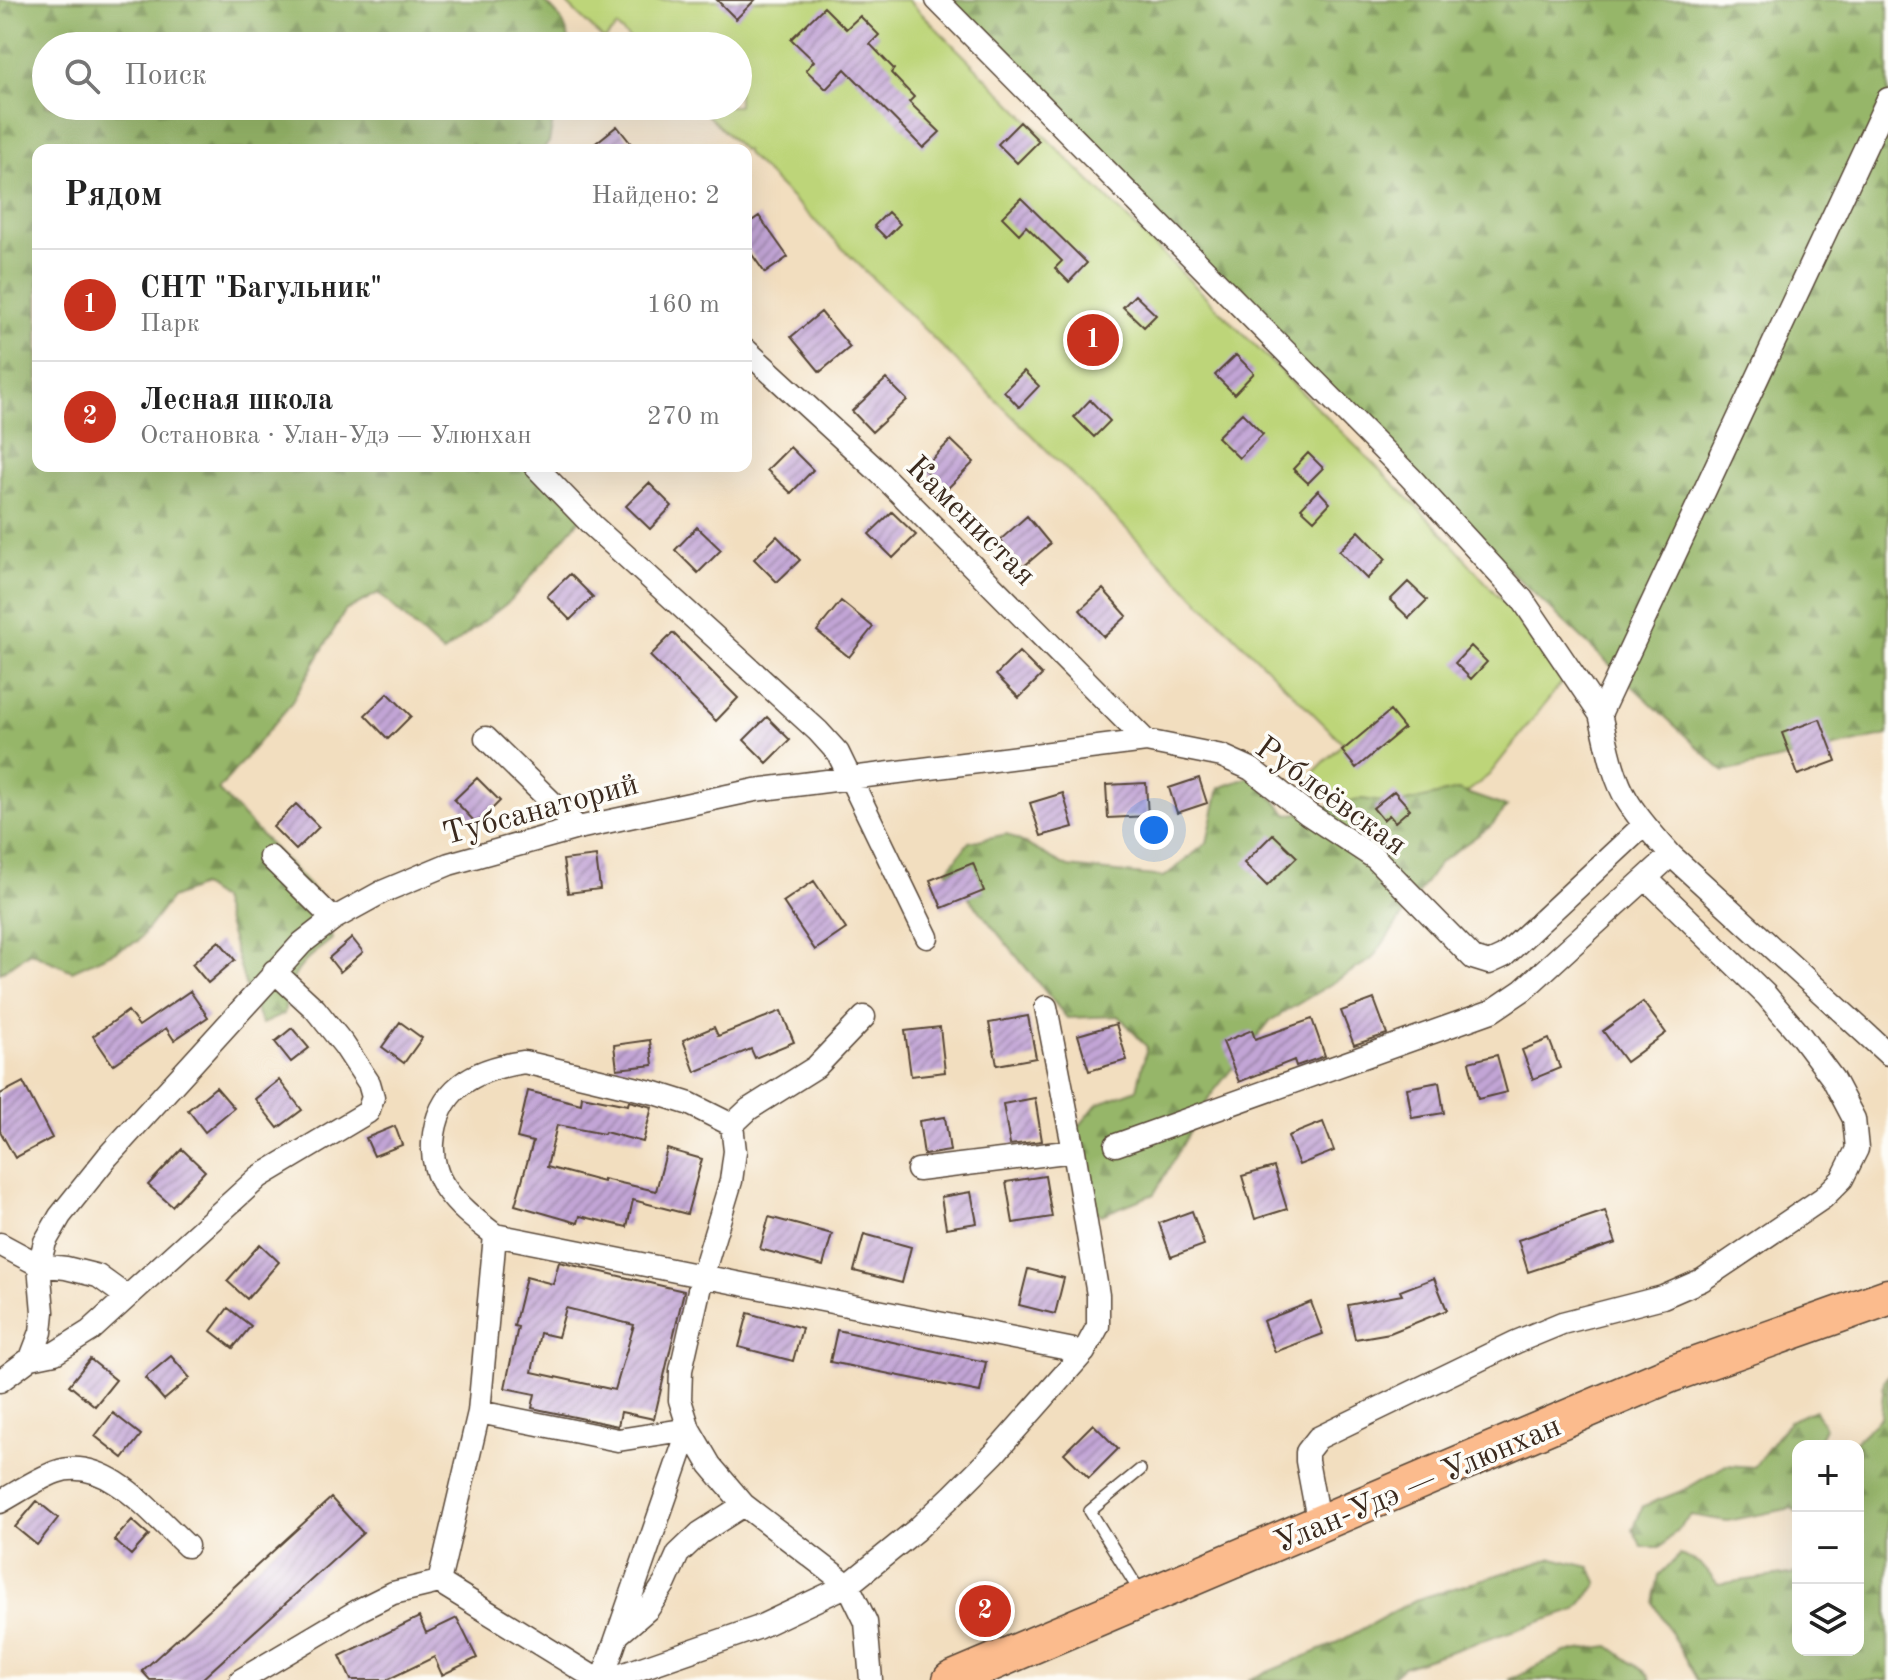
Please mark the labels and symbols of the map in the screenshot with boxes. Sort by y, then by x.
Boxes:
pin: 1 [1067,310,1119,370]
street label: Каменистая [899,451,1041,593]
street label: Рублеёвская [1249,732,1412,863]
street label: Тубсанаторий [440,769,642,852]
your location [1134,810,1174,850]
street label: Улан-Удэ — Улюнхан [1271,1411,1566,1560]
pin: 2 [959,1581,1011,1641]

